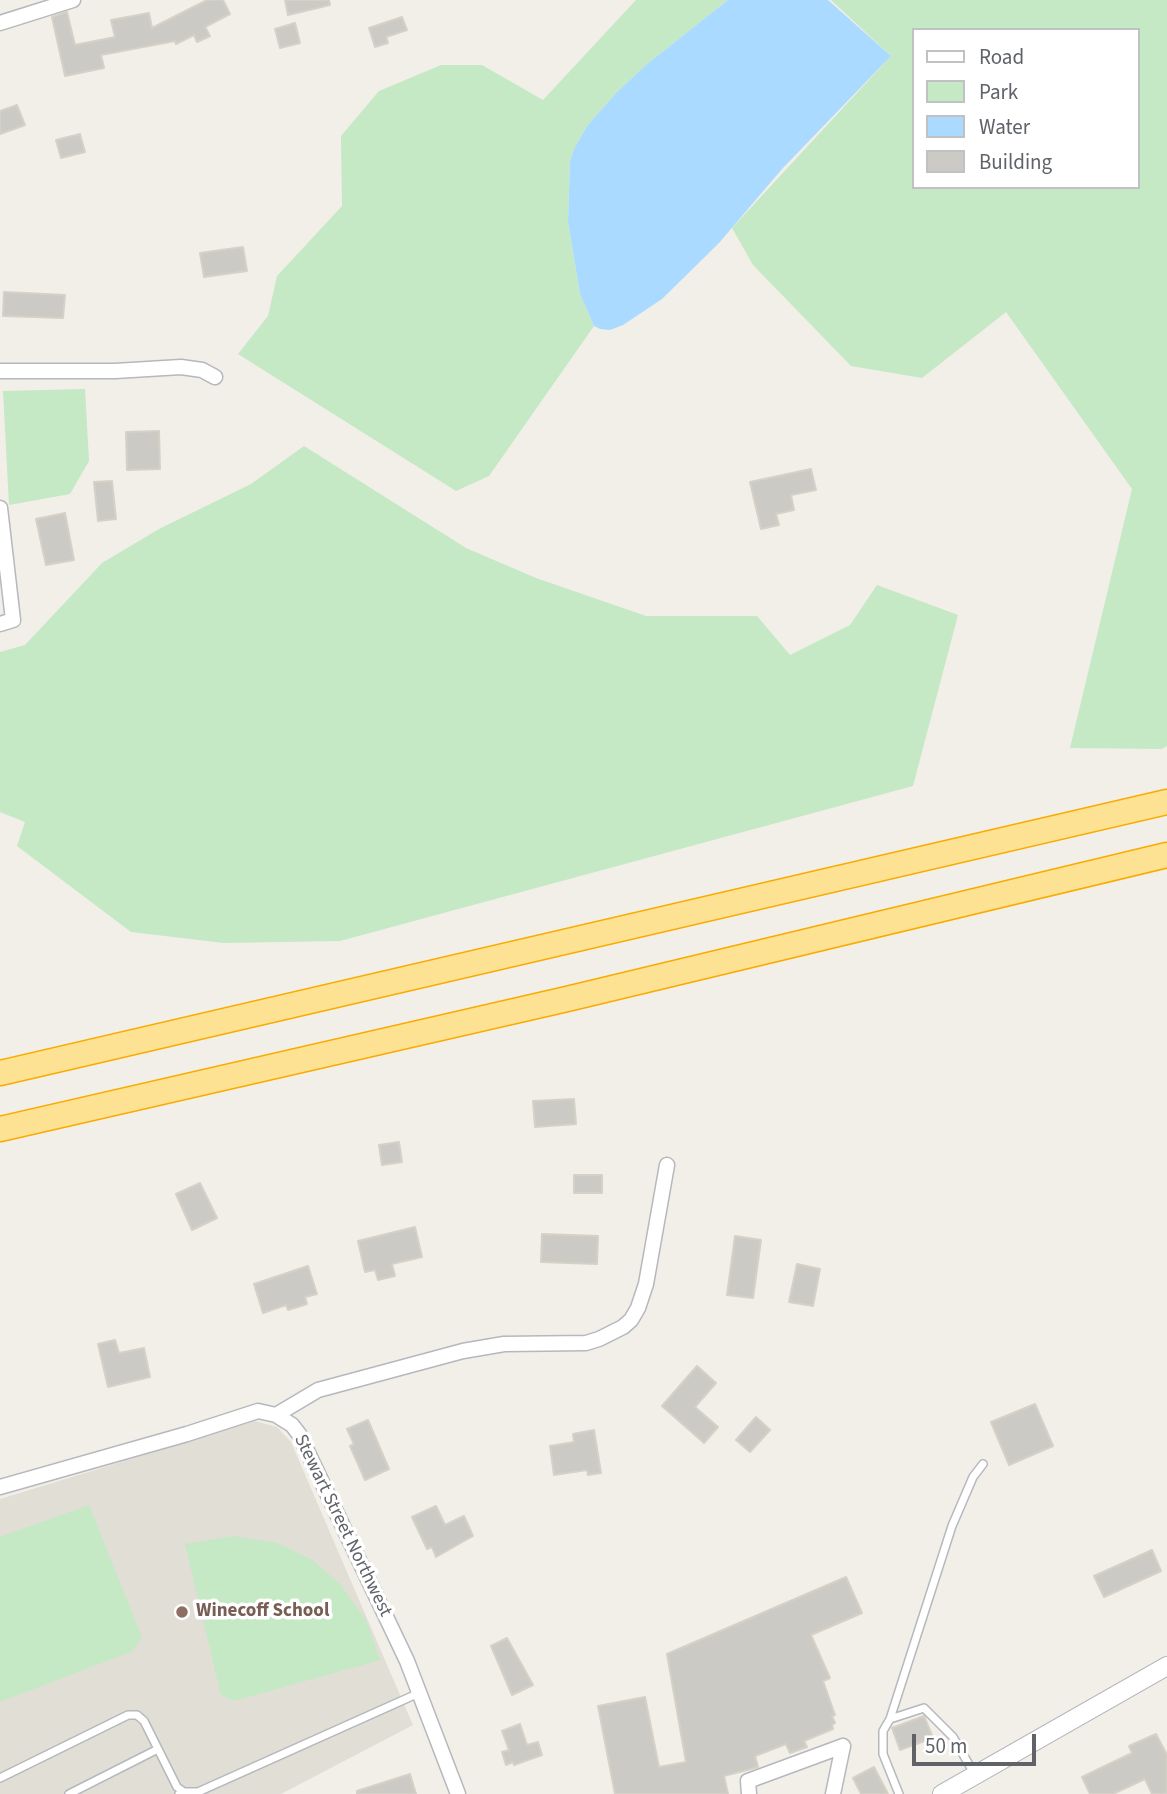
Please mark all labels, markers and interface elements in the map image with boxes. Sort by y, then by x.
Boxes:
legend [912,28,1139,189]
text: Road [979,42,1024,72]
text: Park [979,77,1018,107]
text: Water [979,112,1030,142]
text: Building [979,147,1052,177]
street label: Stewart Street Northwest [288,1431,396,1621]
place label: Winecoff School [196,1601,329,1623]
marker: Winecoff School [174,1604,190,1620]
scale bar [915,1720,1039,1764]
text: 50 m [925,1731,967,1761]

